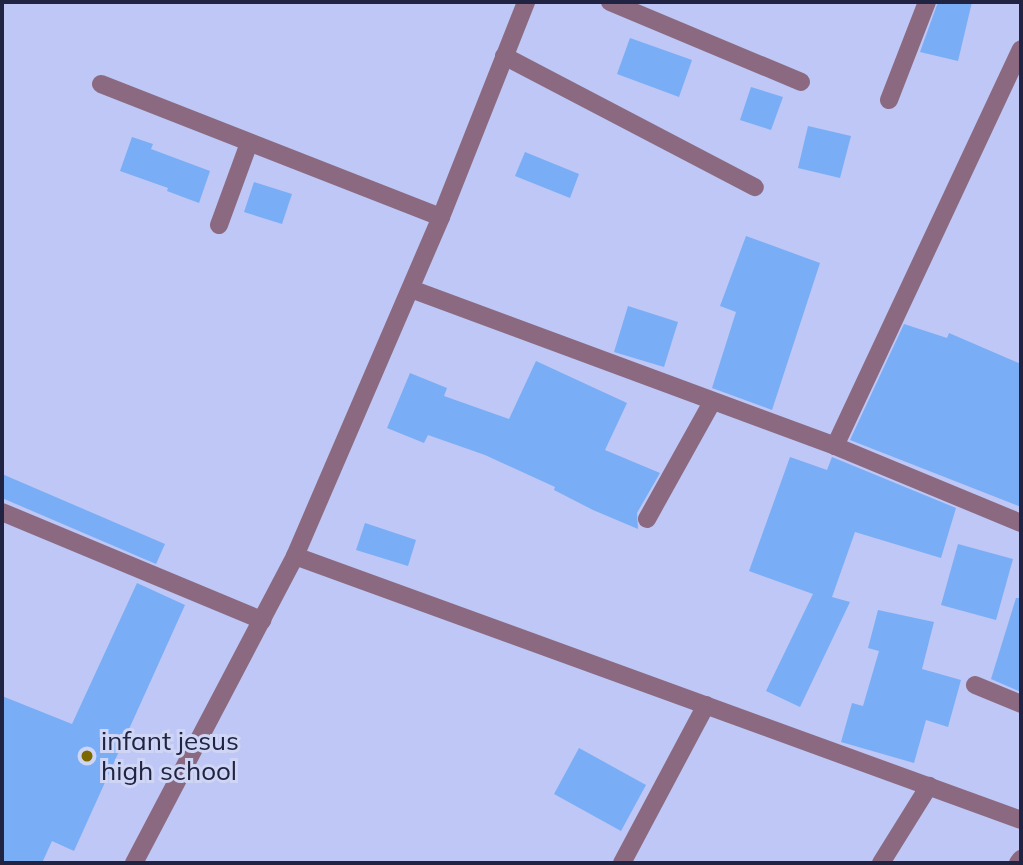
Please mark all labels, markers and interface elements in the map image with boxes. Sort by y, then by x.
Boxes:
place label: infant jesus high school [101,725,239,786]
marker: infant jesus high school [79,748,95,764]

